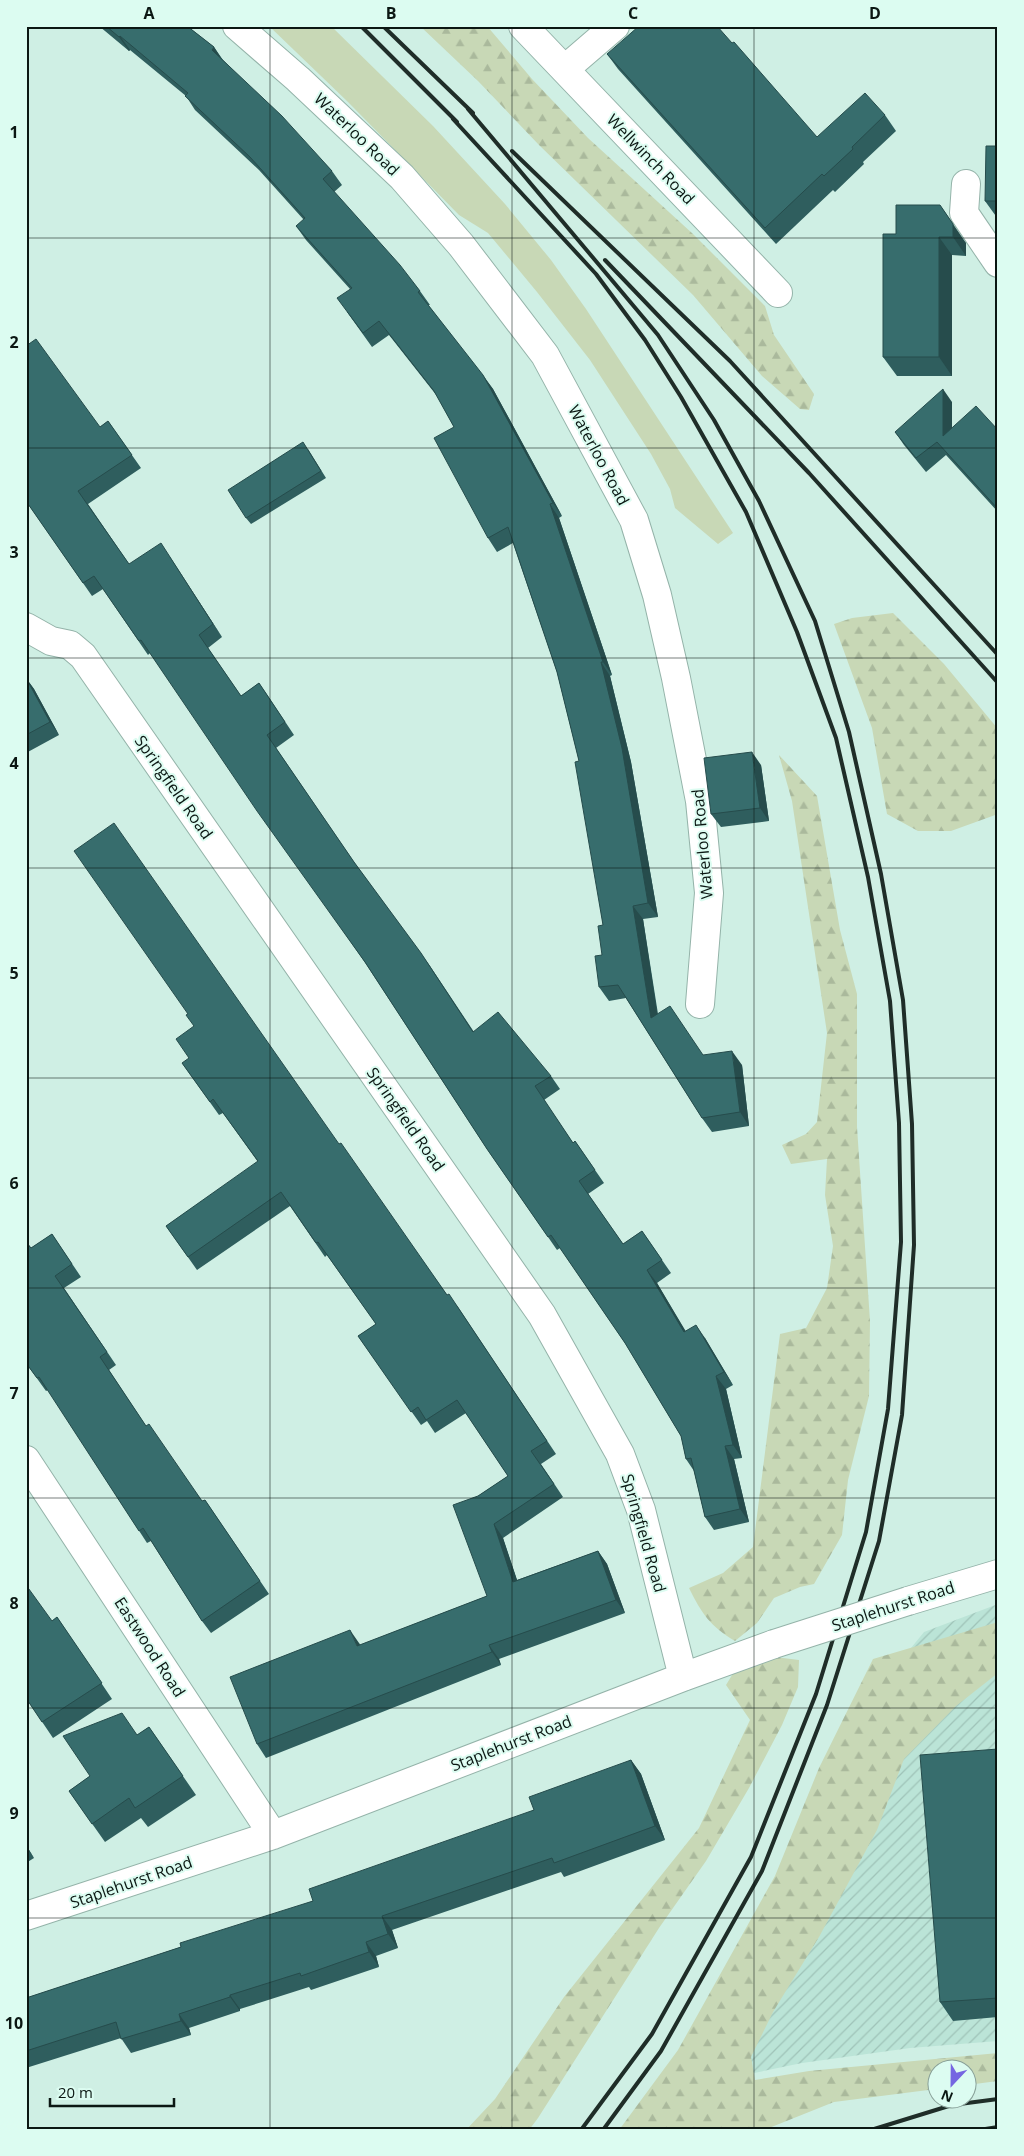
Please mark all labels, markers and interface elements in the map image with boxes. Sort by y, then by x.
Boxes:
text: A [143,2,155,24]
text: B [386,2,396,24]
text: C [628,2,638,24]
text: D [869,2,881,24]
street label: Waterloo Road [310,88,404,180]
street label: Wellwinch Road [602,109,700,209]
text: 1 [9,121,19,143]
text: 2 [9,331,19,353]
street label: Waterloo Road [563,401,635,509]
text: 3 [9,541,19,563]
street label: Springfield Road [130,731,218,843]
text: 4 [9,752,19,774]
street label: Waterloo Road [686,788,718,900]
text: 5 [9,962,19,984]
street label: Springfield Road [362,1063,450,1175]
text: 6 [9,1172,19,1194]
text: 7 [9,1382,19,1404]
street label: Springfield Road [617,1471,671,1595]
street label: Staplehurst Road [829,1576,957,1636]
text: 8 [9,1592,19,1614]
street label: Eastwood Road [109,1593,191,1701]
street label: Staplehurst Road [447,1710,575,1776]
text: 9 [9,1802,19,1824]
street label: Staplehurst Road [67,1851,195,1913]
text: 10 [5,2012,23,2034]
north arrow [926,2058,976,2108]
scale bar [50,2076,174,2108]
text: 20 m [58,2082,93,2102]
text: N [938,2086,956,2107]

